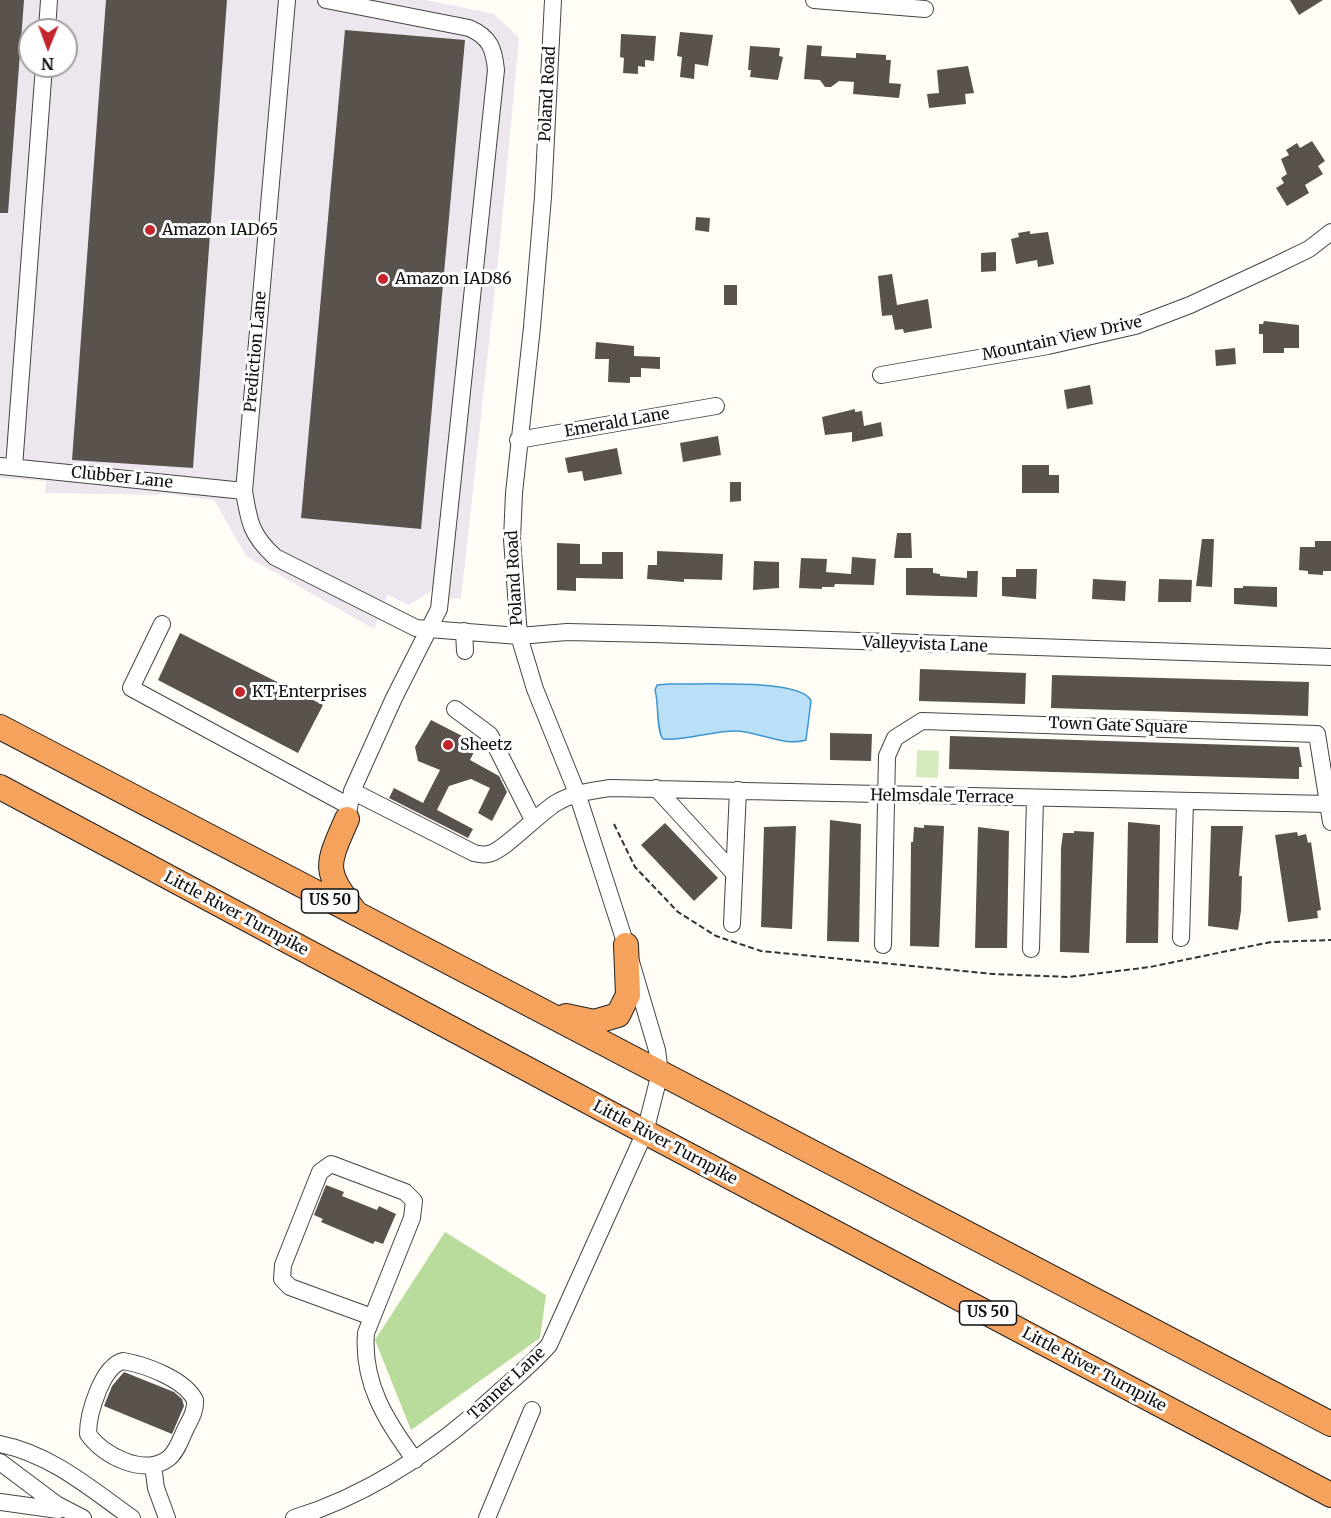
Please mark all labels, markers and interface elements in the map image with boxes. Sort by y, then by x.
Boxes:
north arrow [18,18,78,78]
street label: Poland Road [536,46,560,142]
text: N [41,54,54,74]
place label: Amazon IAD65 [162,220,278,240]
marker: Amazon IAD65 [143,223,157,237]
place label: Amazon IAD86 [395,269,512,289]
marker: Amazon IAD86 [376,272,390,286]
street label: Prediction Lane [241,291,271,413]
street label: Mountain View Drive [980,313,1144,365]
street label: Emerald Lane [563,404,671,442]
street label: Clubber Lane [70,463,174,493]
street label: Poland Road [503,530,527,626]
street label: Valleyvista Lane [862,633,988,657]
place label: KT Enterprises [252,682,367,702]
marker: KT Enterprises [233,685,247,699]
street label: Town Gate Square [1048,714,1188,738]
place label: Sheetz [460,735,512,755]
marker: Sheetz [441,738,455,752]
street label: Helmsdale Terrace [870,786,1014,808]
street label: Little River Turnpike [161,868,311,960]
road number: US 50 [302,889,358,913]
street label: Little River Turnpike [590,1097,740,1189]
road number: US 50 [960,1301,1016,1325]
street label: Little River Turnpike [1019,1324,1169,1416]
street label: Tanner Lane [465,1344,549,1424]

